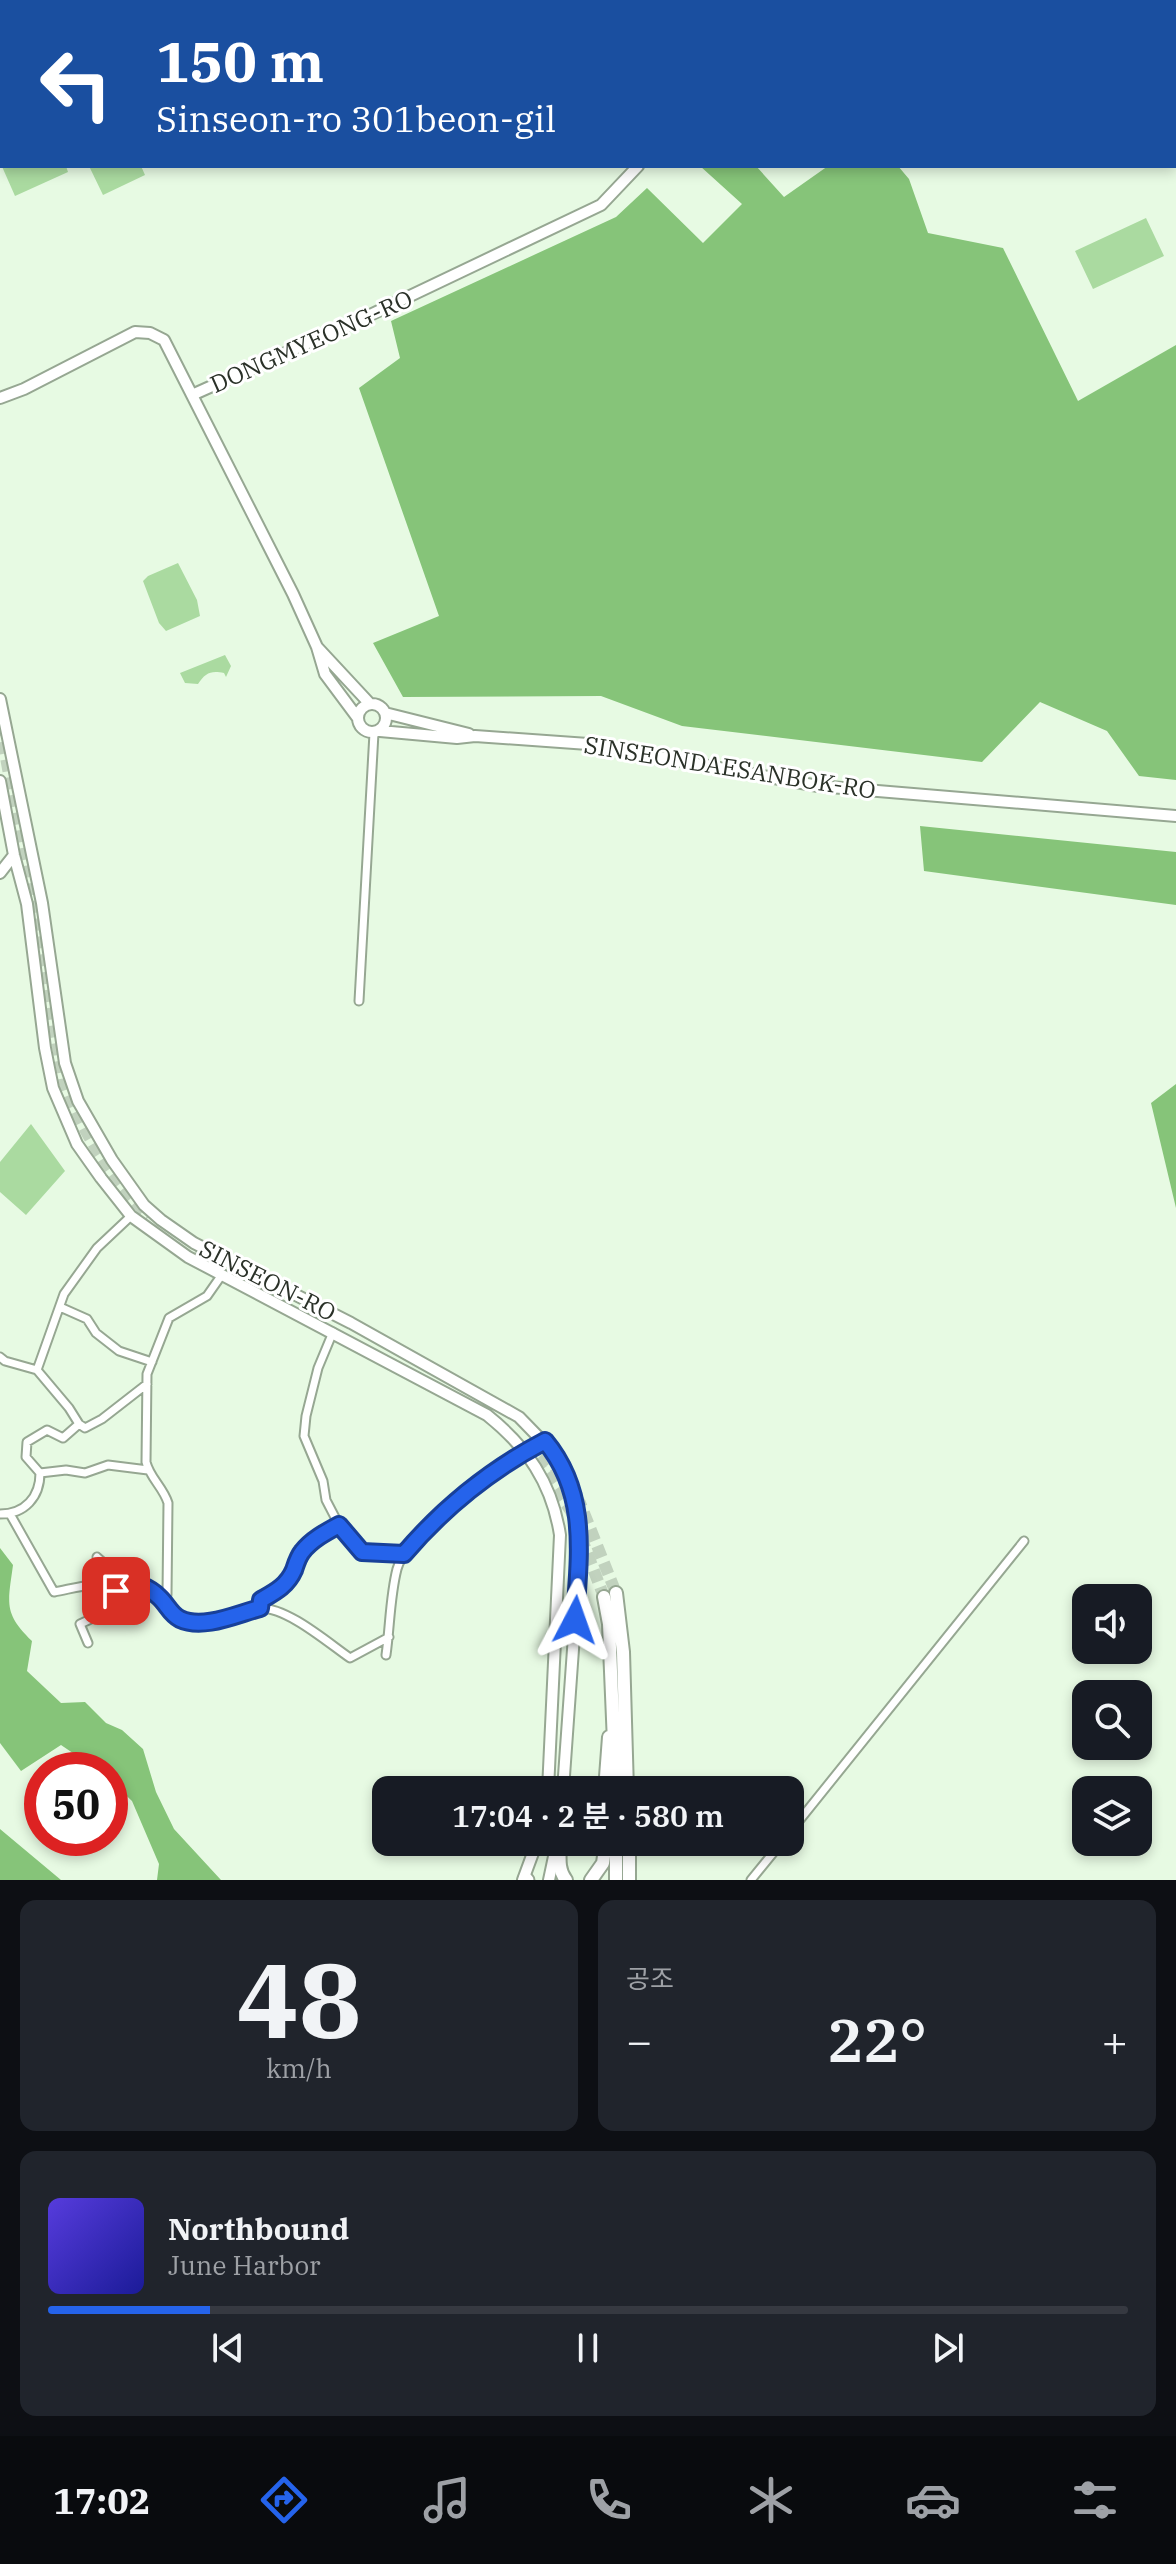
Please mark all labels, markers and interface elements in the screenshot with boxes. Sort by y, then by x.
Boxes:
text: 150 m [156,25,324,97]
icon: left [24,32,128,136]
text: Sinseon-ro 301beon-gil [156,95,556,142]
street label: DONGMYEONG-RO [205,282,417,400]
street label: SINSEONDAESANBOK-RO [582,728,878,806]
street label: SINSEON-RO [194,1232,342,1328]
pin [82,1557,150,1625]
icon: arrive [94,1569,138,1613]
position arrow [533,1578,617,1662]
map controls [1072,1584,1152,1856]
button: sound [1072,1584,1152,1664]
button: search [1072,1680,1152,1760]
speed limit sign: 50 [24,1752,128,1856]
button: layers [1072,1776,1152,1856]
text: 17:04 · 2 분 · 580 m [452,1796,724,1835]
text: 48 [237,1931,361,2067]
text: 공조 [626,1961,674,1995]
text: 22° [827,2000,927,2079]
text: − [626,2012,652,2069]
text: + [1102,2012,1128,2069]
text: km/h [266,2051,332,2085]
text: Northbound [168,2209,349,2248]
text: June Harbor [168,2248,321,2282]
icon: previous [206,2326,250,2370]
icon: pause [566,2326,610,2370]
icon: next [926,2326,970,2370]
icon: directions [256,2472,312,2528]
icon: music [419,2472,475,2528]
icon: phone [581,2472,637,2528]
icon: climate [743,2472,799,2528]
icon: car [905,2472,961,2528]
icon: filters [1067,2472,1123,2528]
text: 17:02 [53,2477,150,2524]

